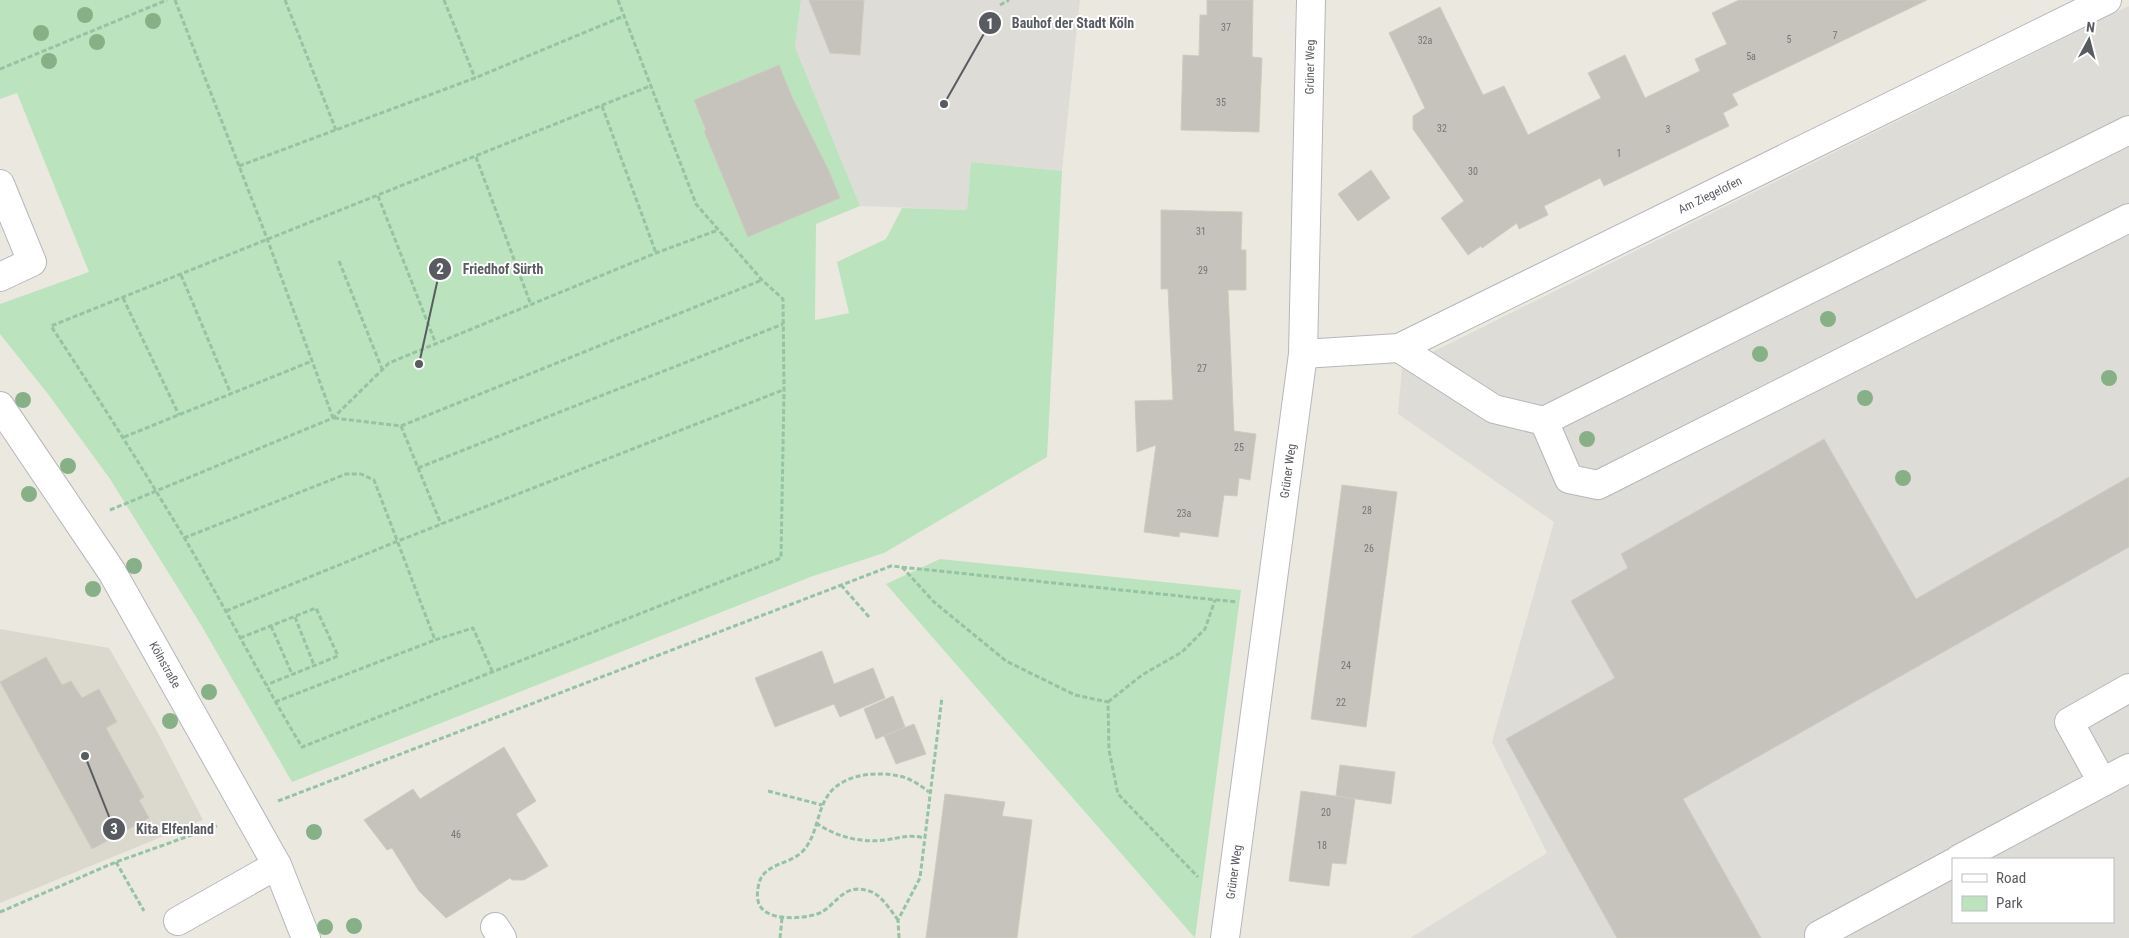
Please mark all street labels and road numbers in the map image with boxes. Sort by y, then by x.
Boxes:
street label: Grüner Weg [1303,39,1317,95]
street label: Am Ziegelofen [1676,174,1744,216]
street label: Grüner Weg [1277,443,1299,499]
street label: Kölnstraße [146,639,184,691]
street label: Grüner Weg [1223,844,1245,900]

